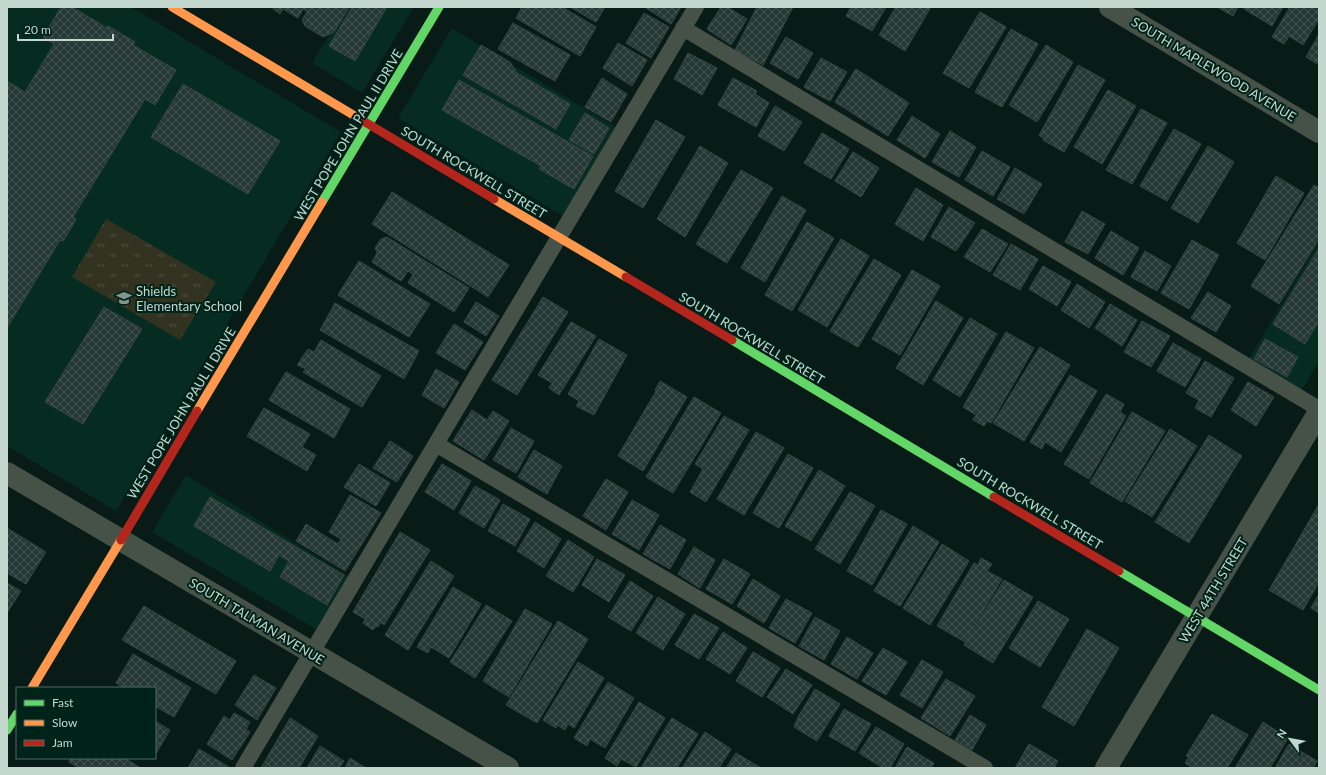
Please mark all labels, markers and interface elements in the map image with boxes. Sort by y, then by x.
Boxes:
street label: SOUTH MAPLEWOOD AVENUE [1129,13,1299,125]
scale bar [18,16,113,42]
text: 20 m [24,22,51,37]
street label: WEST POPE JOHN PAUL II DRIVE [290,46,406,224]
street label: SOUTH ROCKWELL STREET [399,122,550,222]
place label: Shields Elementary School [136,283,242,314]
street label: SOUTH ROCKWELL STREET [677,288,828,388]
school or university icon: Shields Elementary School [115,289,133,307]
street label: WEST POPE JOHN PAUL II DRIVE [123,324,239,502]
street label: SOUTH ROCKWELL STREET [955,453,1106,553]
street label: WEST 44TH STREET [1175,534,1251,646]
street label: SOUTH TALMAN AVENUE [186,574,328,668]
legend [16,687,156,759]
text: Fast [52,695,74,710]
text: Slow [52,715,78,730]
north arrow [1270,719,1310,759]
text: N [1273,726,1289,740]
text: Jam [52,735,73,750]

